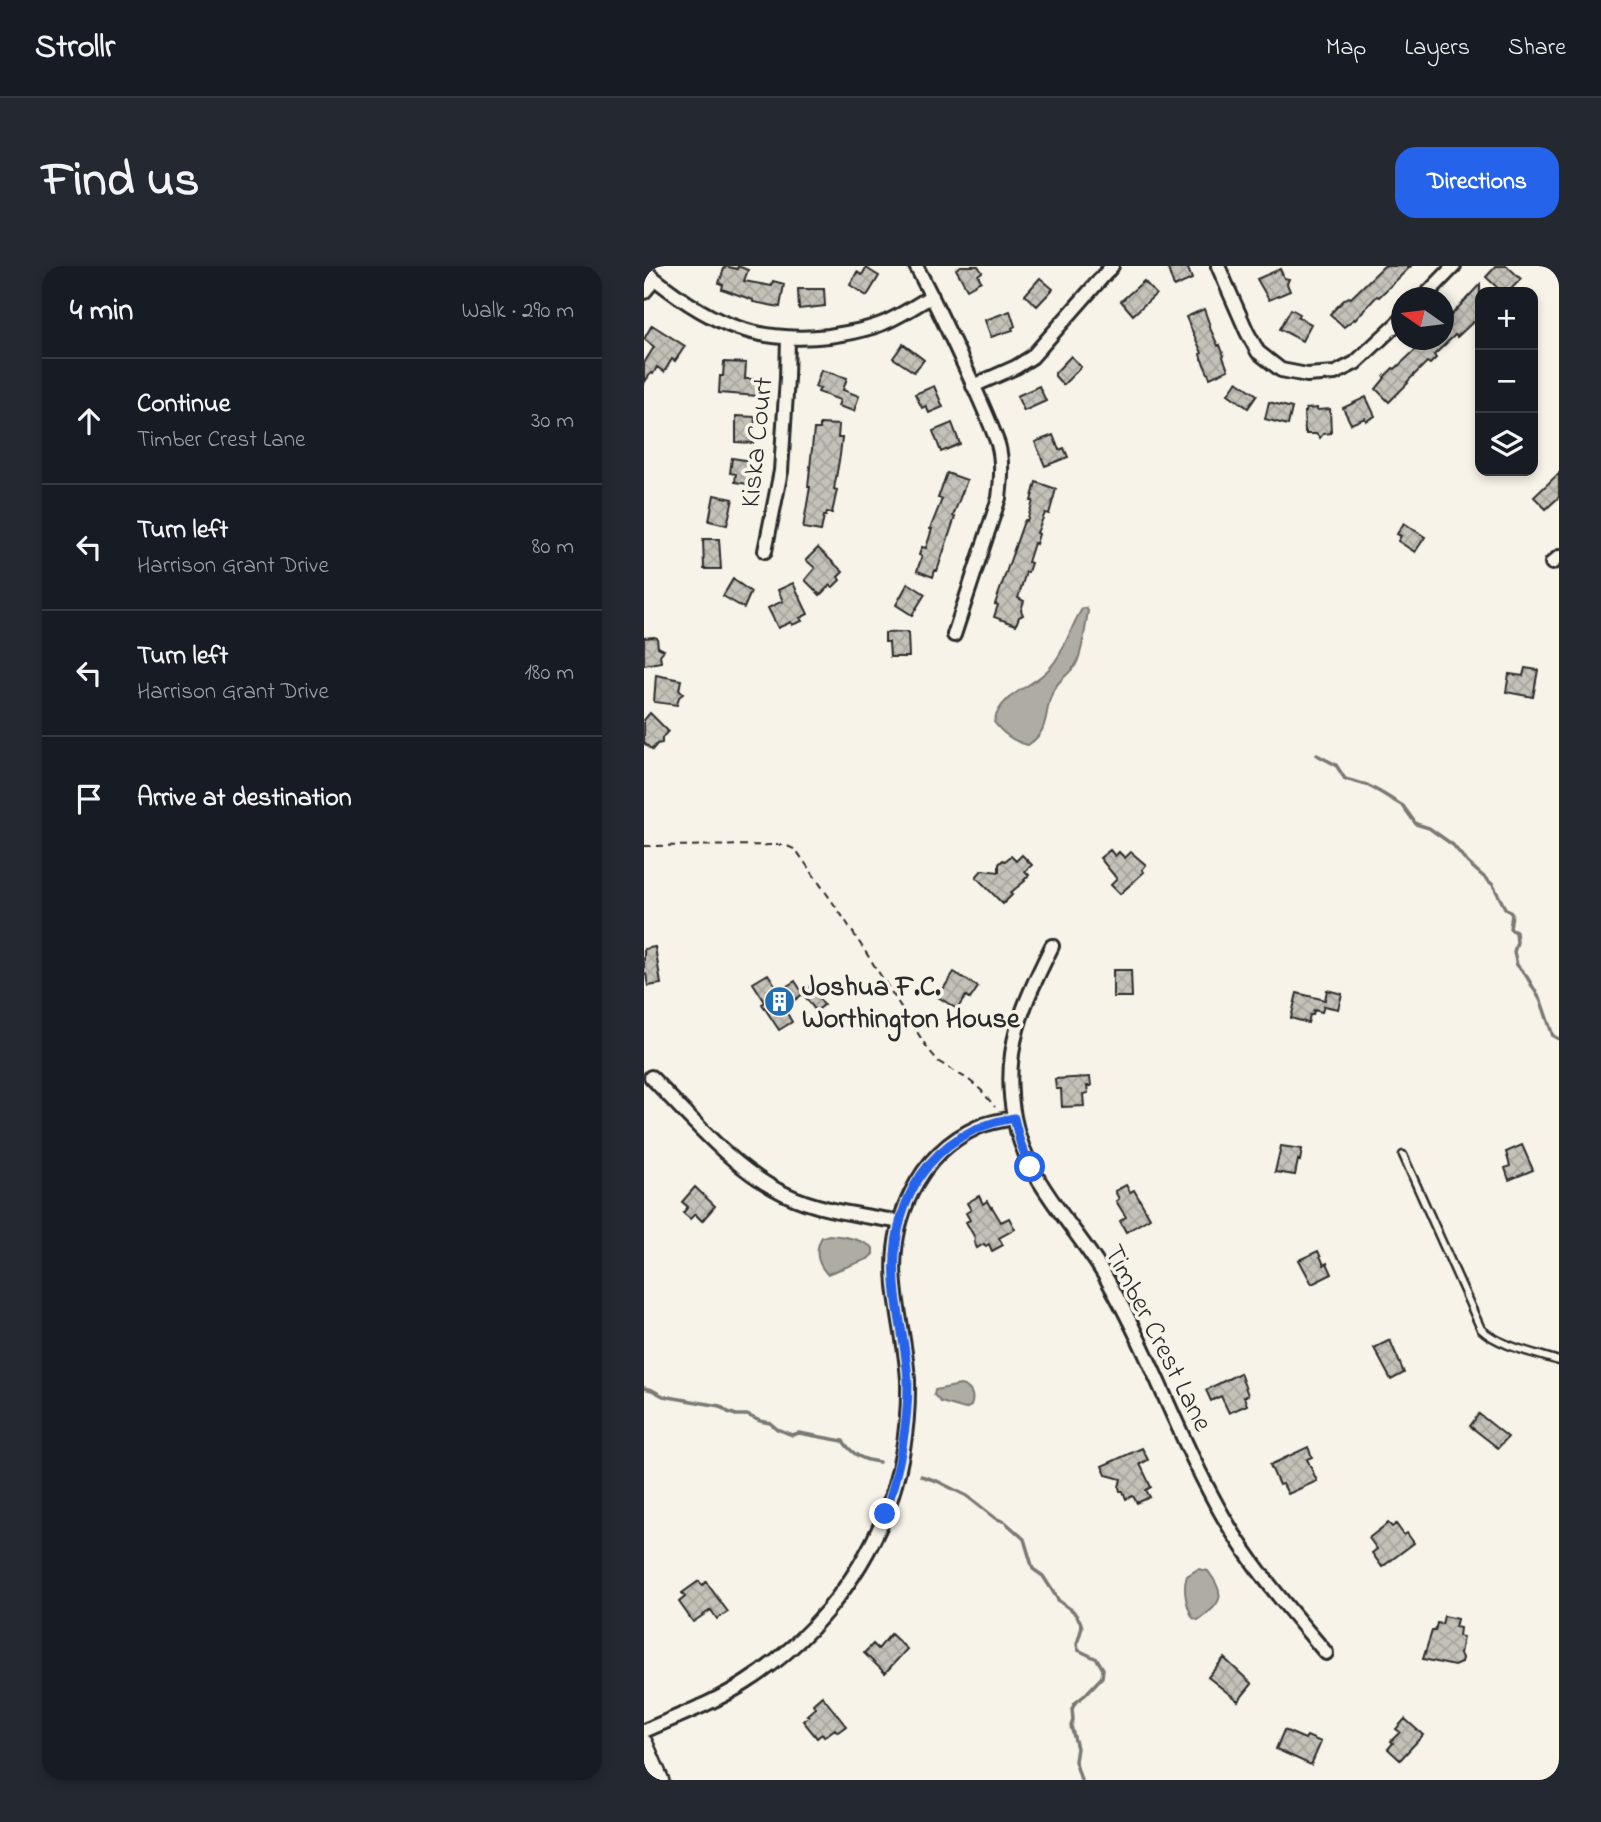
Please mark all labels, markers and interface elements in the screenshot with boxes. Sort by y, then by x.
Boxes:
text: Strollr [35,24,115,72]
text: Map [1326,31,1366,66]
text: Layers [1404,31,1470,66]
text: Share [1508,31,1566,66]
text: Find us [42,146,199,218]
button: Directions [1395,147,1559,218]
north arrow [1391,287,1454,350]
map controls [1475,287,1538,476]
button: + [1475,287,1538,350]
text: 4 min [70,290,133,334]
text: Walk · 290 m [462,295,574,328]
button: − [1475,350,1538,413]
street label: Kiska Court [731,375,786,510]
text: Continue [137,386,230,424]
icon: ahead [70,402,108,440]
text: 30 m [531,405,574,438]
button: layers [1475,413,1538,476]
text: Timber Crest Lane [137,424,305,457]
text: Turn left [137,512,228,550]
icon: left [70,528,108,566]
text: 80 m [532,531,574,564]
text: Harrison Grant Drive [137,550,329,583]
text: Turn left [137,638,228,676]
icon: left [70,654,108,692]
text: 180 m [525,657,574,690]
text: Harrison Grant Drive [137,676,329,709]
icon: arrive [70,780,108,818]
text: Arrive at destination [137,780,352,818]
place label: Joshua F.C. Worthington House [802,968,1021,1042]
building icon: Joshua F.C. Worthington House [762,984,796,1018]
route start [1014,1151,1045,1182]
street label: Timber Crest Lane [1092,1238,1222,1440]
route end [869,1498,900,1529]

